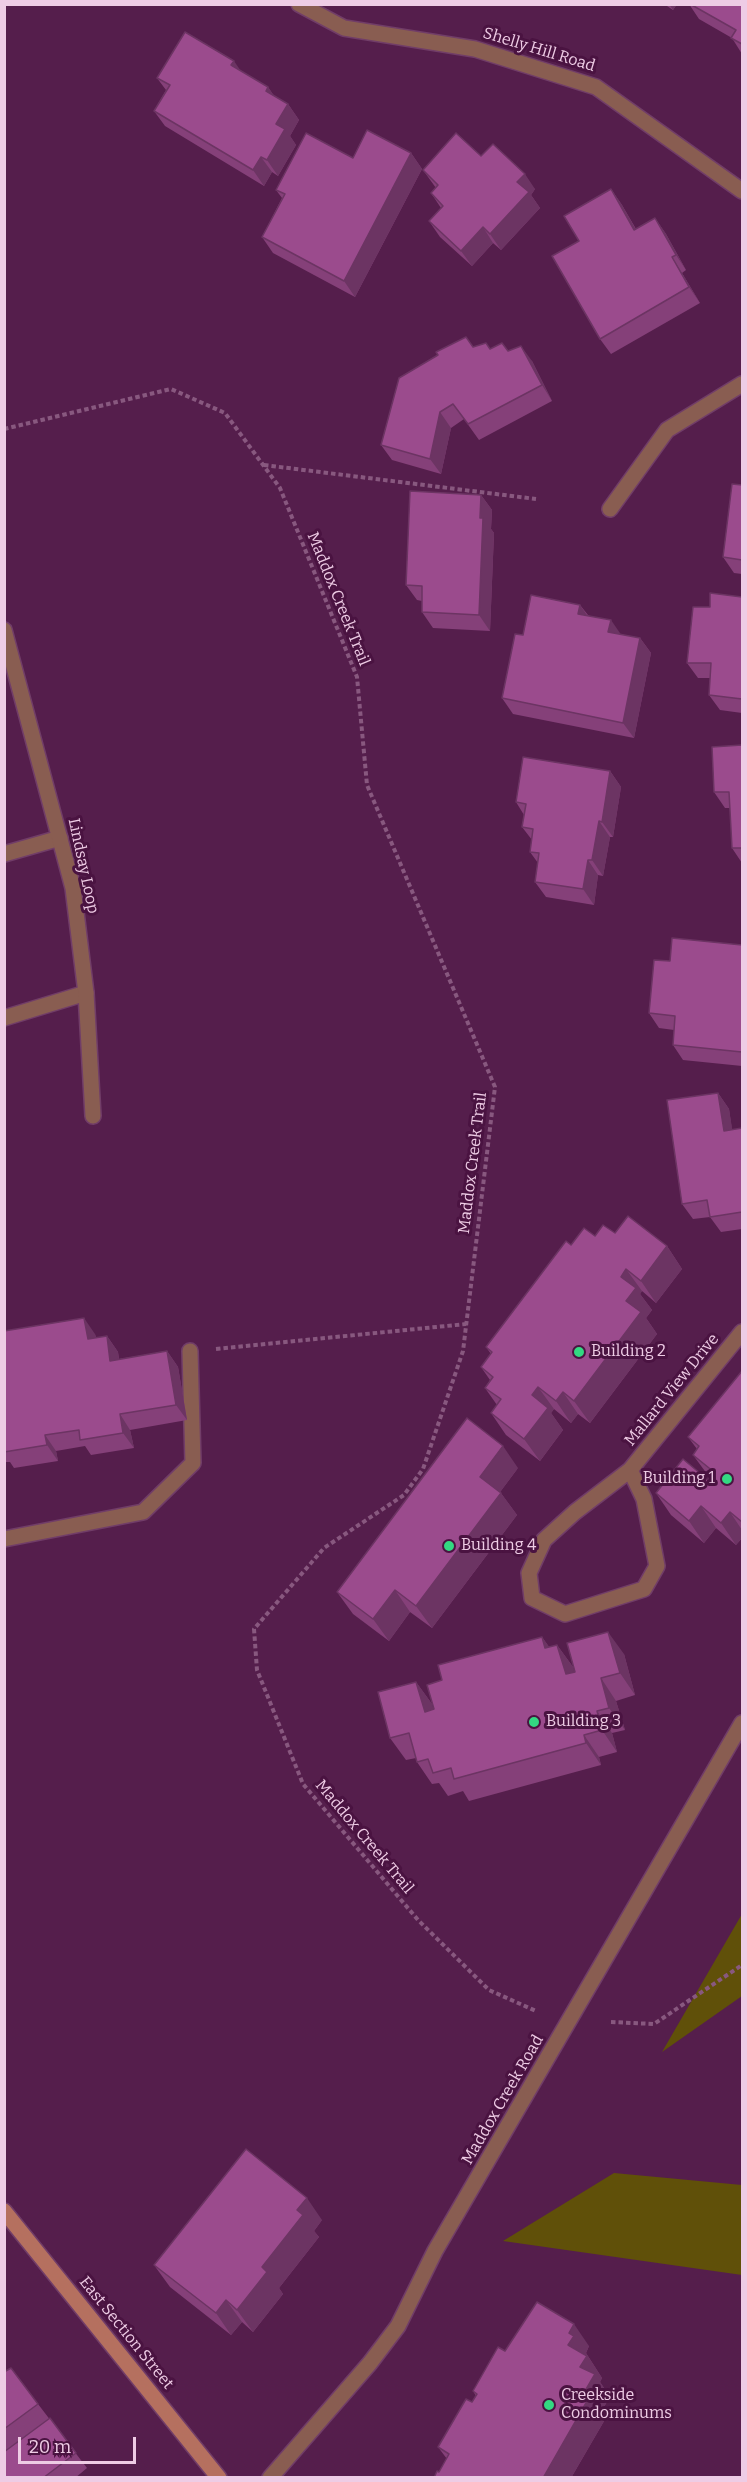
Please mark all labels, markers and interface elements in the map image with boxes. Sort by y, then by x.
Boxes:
street label: Shelly Hill Road [480,24,598,76]
street label: Maddox Creek Trail [302,529,374,669]
street label: Lindsay Loop [64,817,102,915]
street label: Maddox Creek Trail [455,1091,491,1235]
street label: Mallard View Drive [621,1330,723,1450]
place label: Building 2 [591,1342,666,1362]
marker: Building 2 [572,1345,586,1359]
place label: Building 1 [643,1469,715,1489]
marker: Building 1 [720,1472,734,1486]
place label: Building 4 [461,1536,536,1556]
marker: Building 4 [442,1539,456,1553]
place label: Building 3 [546,1712,621,1732]
marker: Building 3 [527,1715,541,1729]
street label: Maddox Creek Trail [311,1776,417,1898]
street label: Maddox Creek Road [458,2032,548,2168]
street label: East Section Street [75,2273,177,2393]
place label: Creekside Condominums [561,2386,672,2424]
marker: Creekside Condominums [542,2398,556,2412]
scale bar [21,2425,140,2463]
text: 20 m [29,2436,71,2458]

